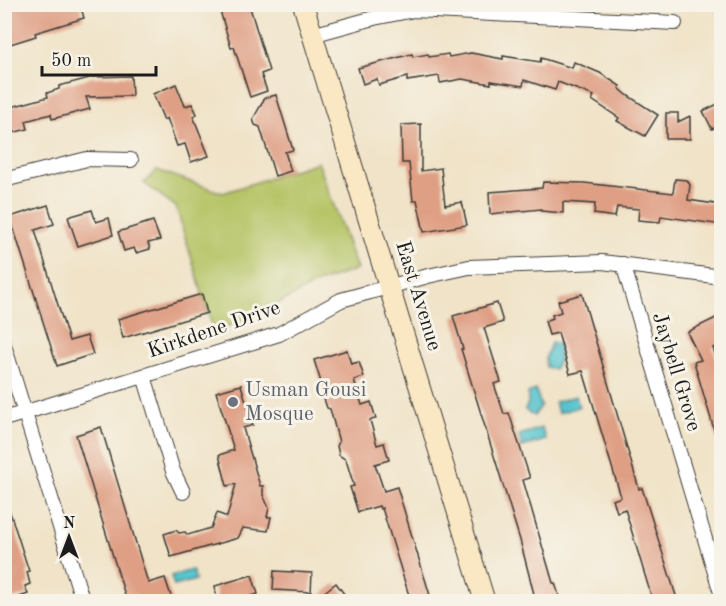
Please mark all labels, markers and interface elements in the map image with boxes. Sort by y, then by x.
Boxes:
scale bar [42,39,156,77]
text: 50 m [51,52,91,70]
street label: East Avenue [391,238,445,354]
street label: Kirkdene Drive [145,297,283,363]
street label: Jaybell Grove [648,310,704,434]
place label: Usman Gousi Mosque [245,380,366,425]
marker: Usman Gousi Mosque [226,395,240,409]
north arrow [39,507,99,567]
text: N [63,516,76,532]

